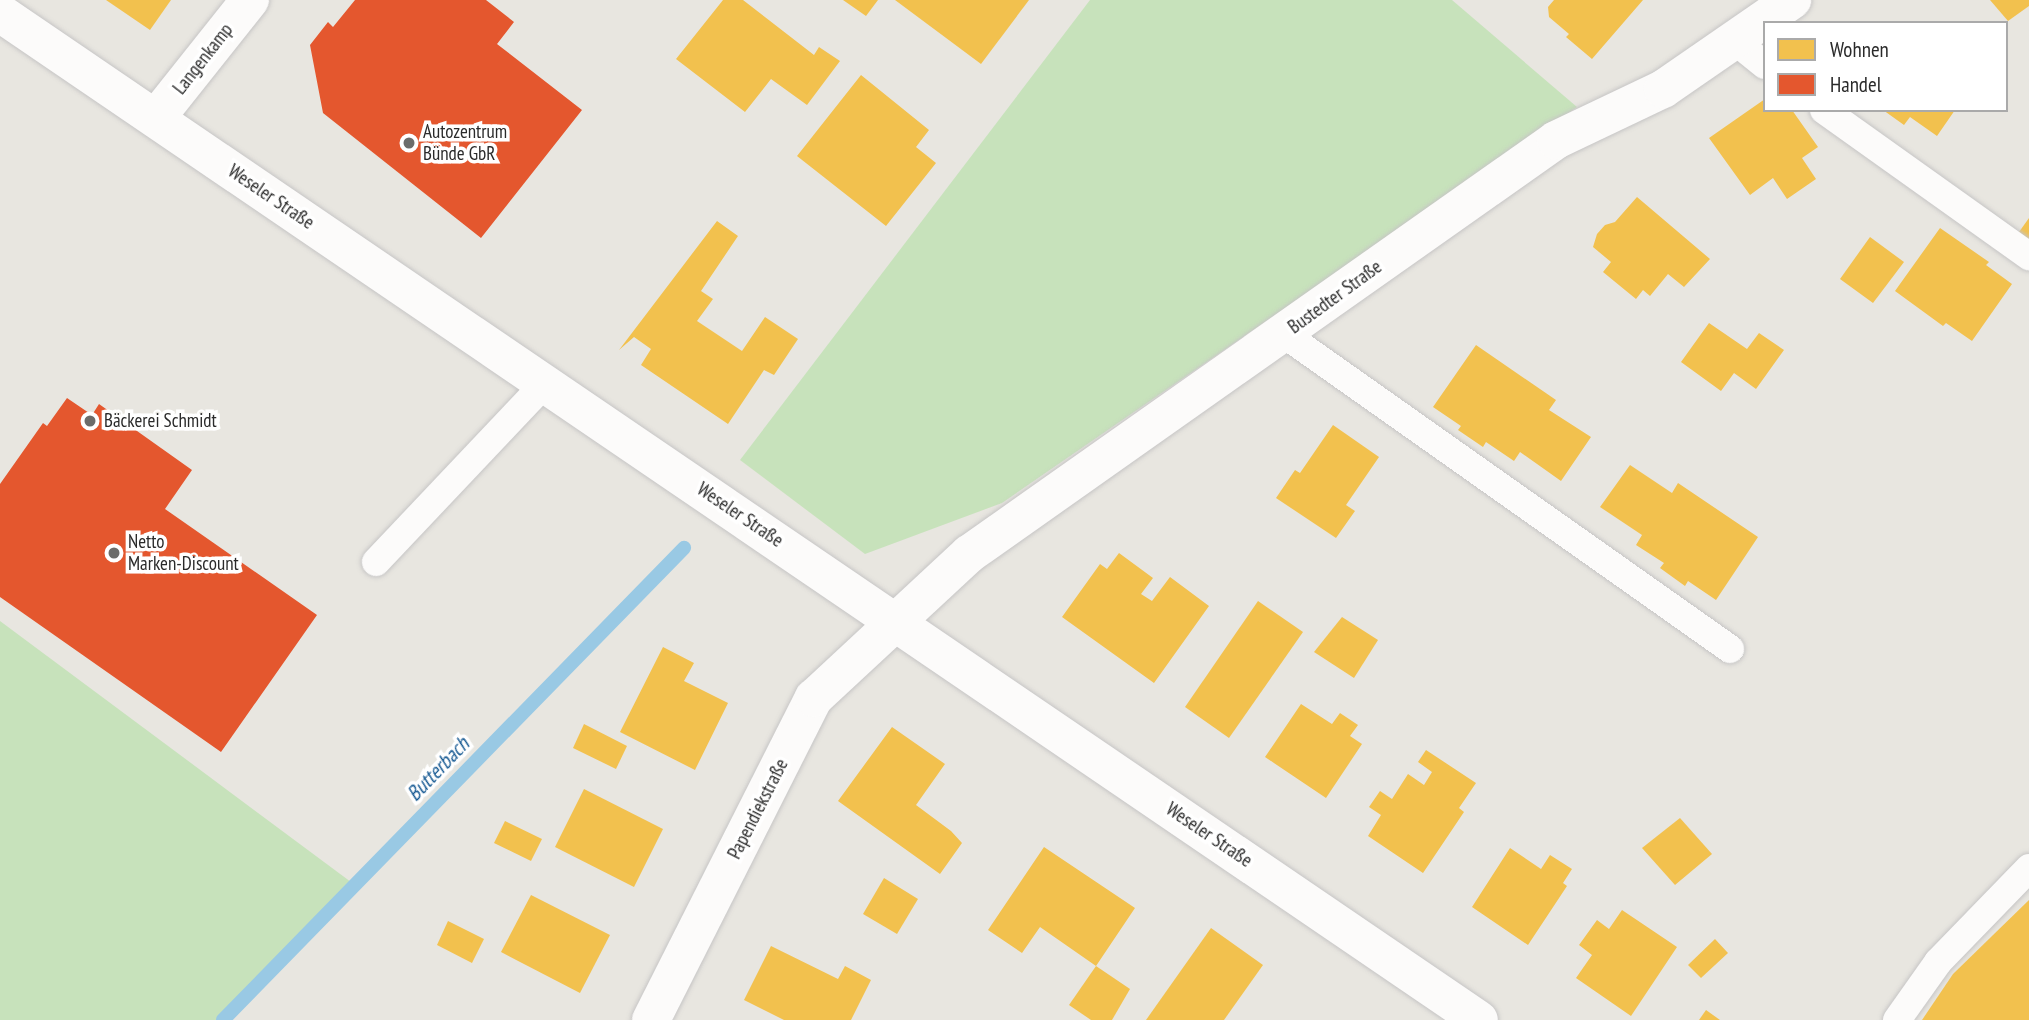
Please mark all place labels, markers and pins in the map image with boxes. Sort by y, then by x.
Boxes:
place label: Autozentrum Bünde GbR [423,121,507,165]
marker: Autozentrum Bünde GbR [401,135,417,151]
place label: Bäckerei Schmidt [104,410,217,432]
marker: Bäckerei Schmidt [82,413,98,429]
place label: Netto Marken-Discount [128,531,239,575]
marker: Netto Marken-Discount [106,545,122,561]

